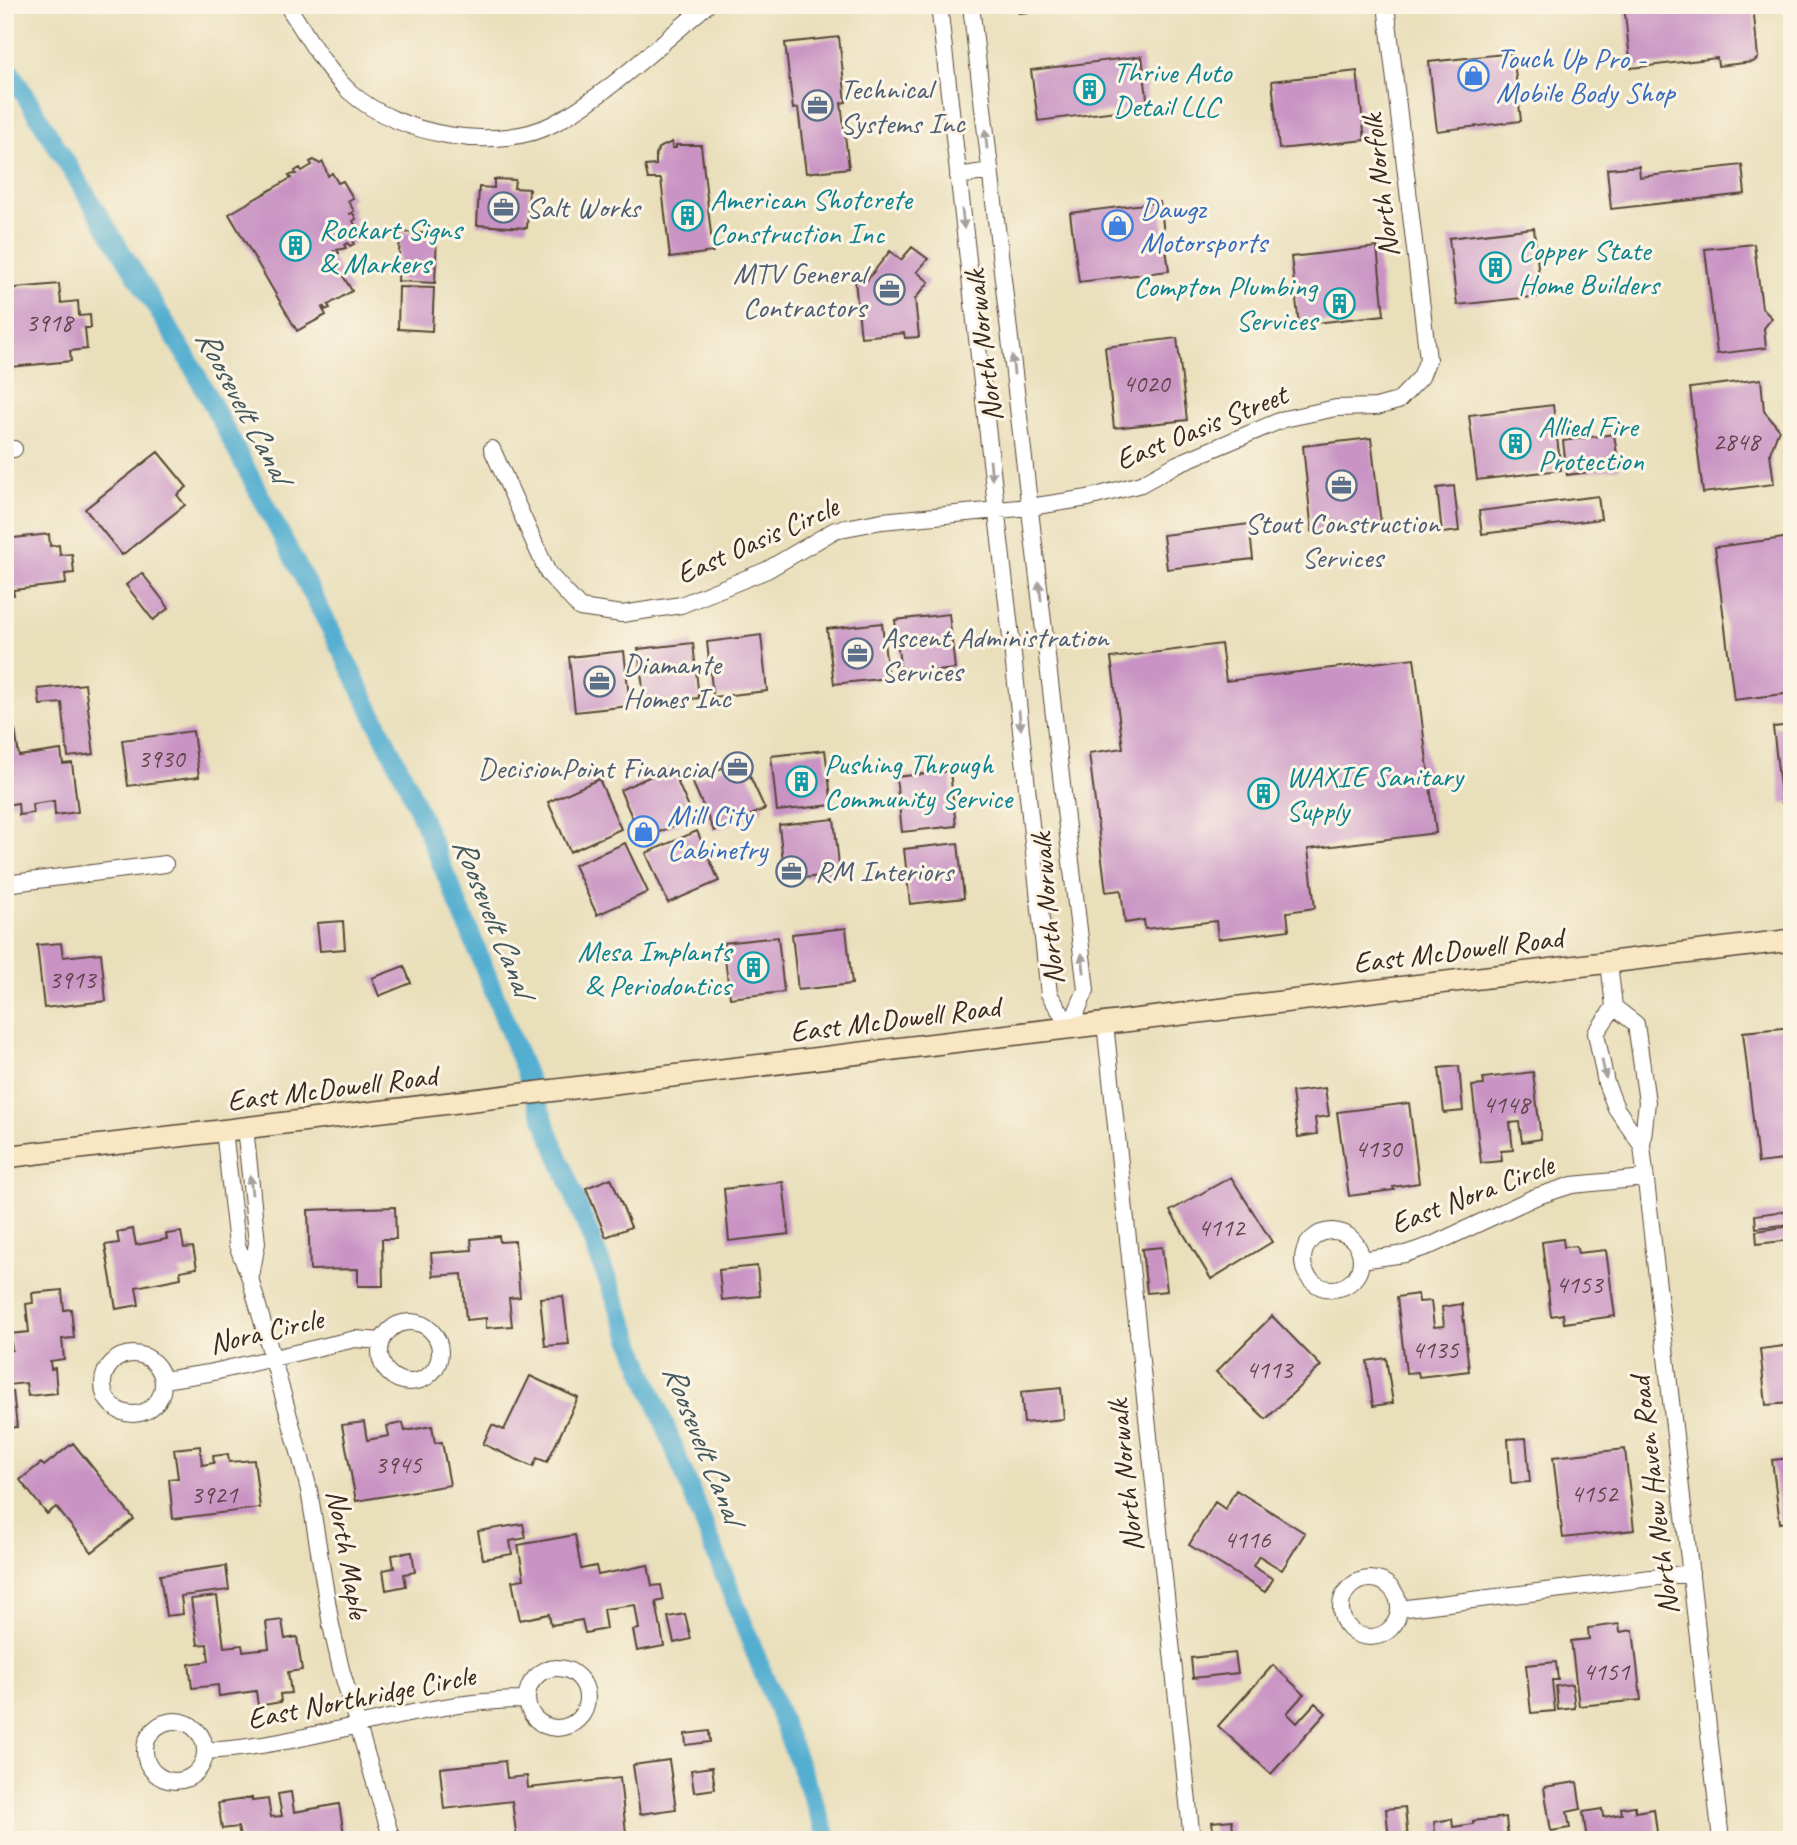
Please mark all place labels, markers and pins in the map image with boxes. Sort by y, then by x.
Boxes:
place label: Touch Up Pro - Mobile Body Shop [1496,39,1676,111]
place label: Thrive Auto Detail LLC [1113,53,1233,125]
shop icon: Touch Up Pro - Mobile Body Shop [1456,58,1490,92]
place label: Technical Systems Inc [840,70,966,142]
building icon: Thrive Auto Detail LLC [1073,72,1107,106]
office icon: Technical Systems Inc [800,89,834,123]
place label: American Shotcrete Construction Inc [710,180,914,252]
place label: Salt Works [526,188,643,226]
place label: Dawgz Motorsports [1140,189,1269,261]
office icon: Salt Works [486,190,520,224]
building icon: American Shotcrete Construction Inc [670,199,704,233]
shop icon: Dawgz Motorsports [1100,208,1134,242]
place label: Rockart Signs & Markers [319,210,464,282]
building icon: Rockart Signs & Markers [279,229,313,263]
place label: Copper State Home Builders [1518,231,1662,303]
building icon: Copper State Home Builders [1478,250,1512,284]
place label: MTV General Contractors [733,254,871,326]
place label: Compton Plumbing Services [1133,267,1320,339]
office icon: MTV General Contractors [872,273,906,307]
building icon: Compton Plumbing Services [1323,286,1357,320]
place label: Allied Fire Protection [1538,407,1644,479]
building icon: Allied Fire Protection [1498,426,1532,460]
office icon: Stout Construction Services [1325,468,1359,502]
place label: Stout Construction Services [1245,504,1441,576]
place label: Ascent Administration Services [881,618,1110,690]
office icon: Ascent Administration Services [841,637,875,671]
place label: Diamante Homes Inc [623,645,732,717]
office icon: Diamante Homes Inc [583,664,617,698]
place label: Pushing Through Community Service [824,745,1014,817]
place label: DecisionPoint Financial [478,749,719,787]
office icon: DecisionPoint Financial [720,751,754,785]
place label: WAXIE Sanitary Supply [1286,757,1465,829]
building icon: Pushing Through Community Service [784,764,818,798]
building icon: WAXIE Sanitary Supply [1246,776,1280,810]
place label: Mill City Cabinetry [667,796,769,868]
shop icon: Mill City Cabinetry [627,815,661,849]
place label: RM Interiors [815,852,956,890]
office icon: RM Interiors [775,854,809,888]
place label: Mesa Implants & Periodontics [577,932,734,1004]
building icon: Mesa Implants & Periodontics [737,951,771,985]

